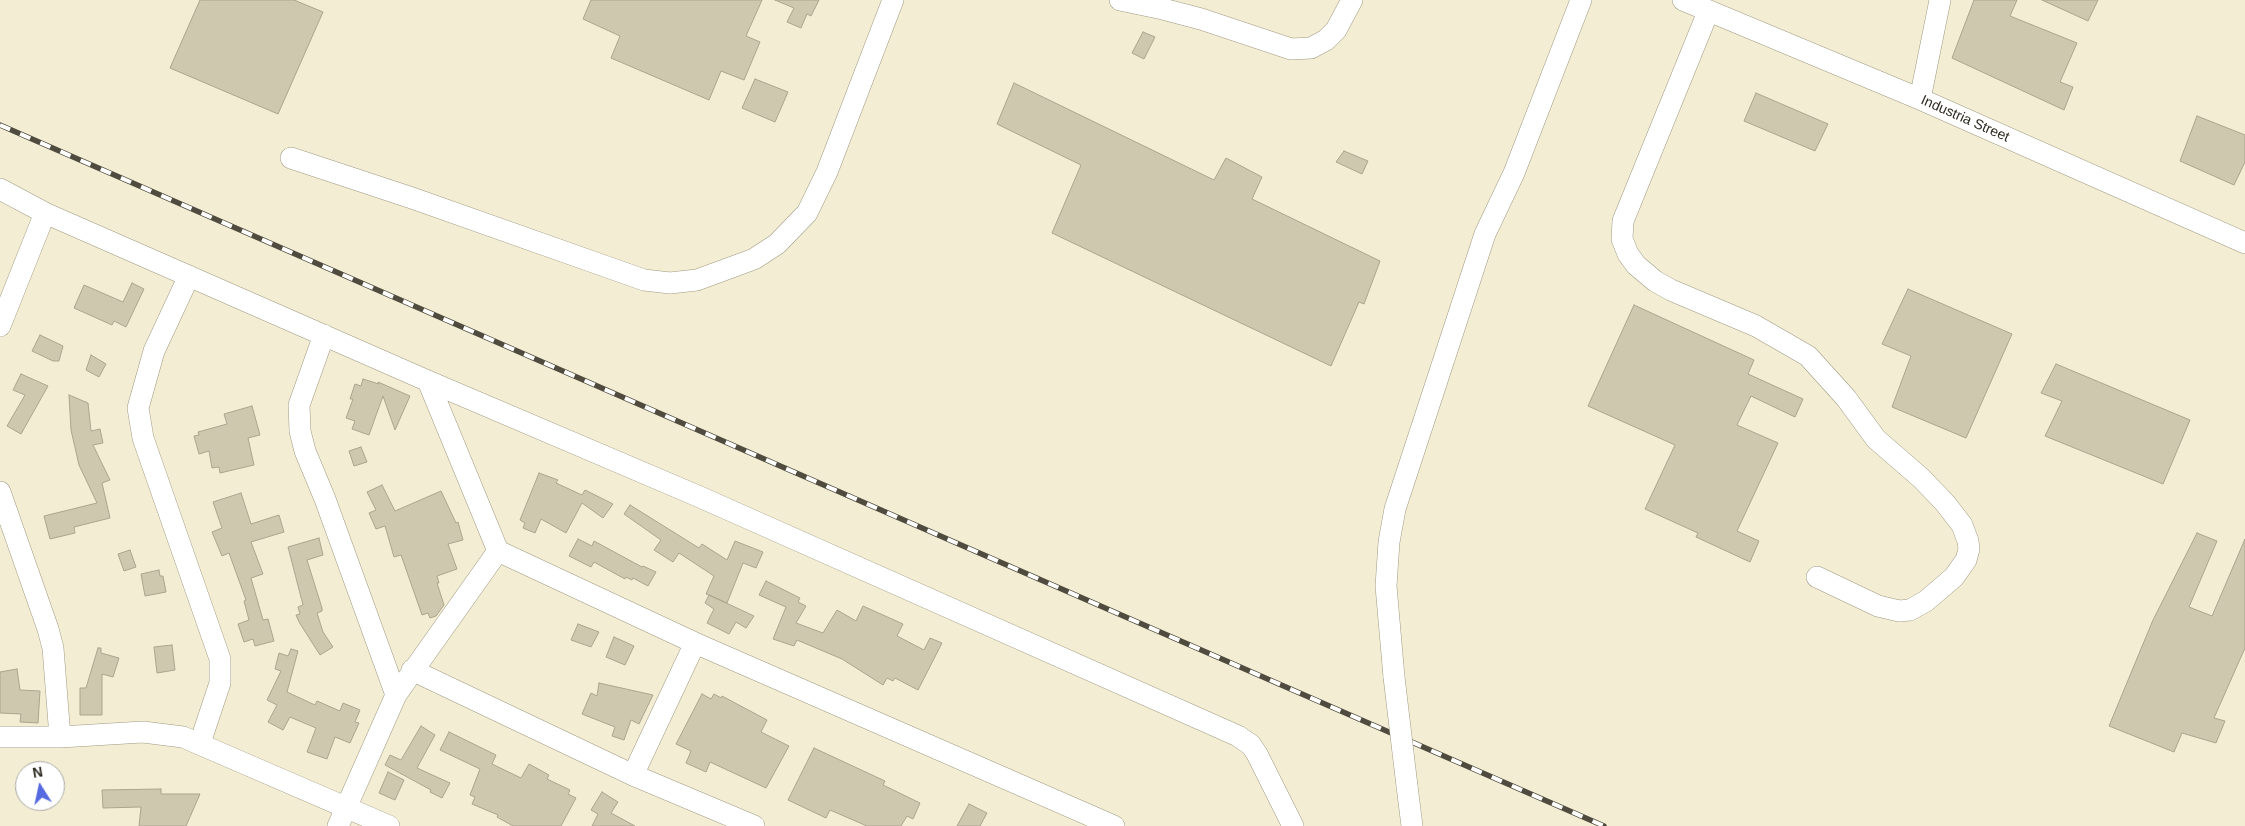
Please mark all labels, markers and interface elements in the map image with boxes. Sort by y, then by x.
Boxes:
street label: Industria Street [1918,92,2012,146]
north arrow [15,761,65,811]
text: N [31,763,44,781]

